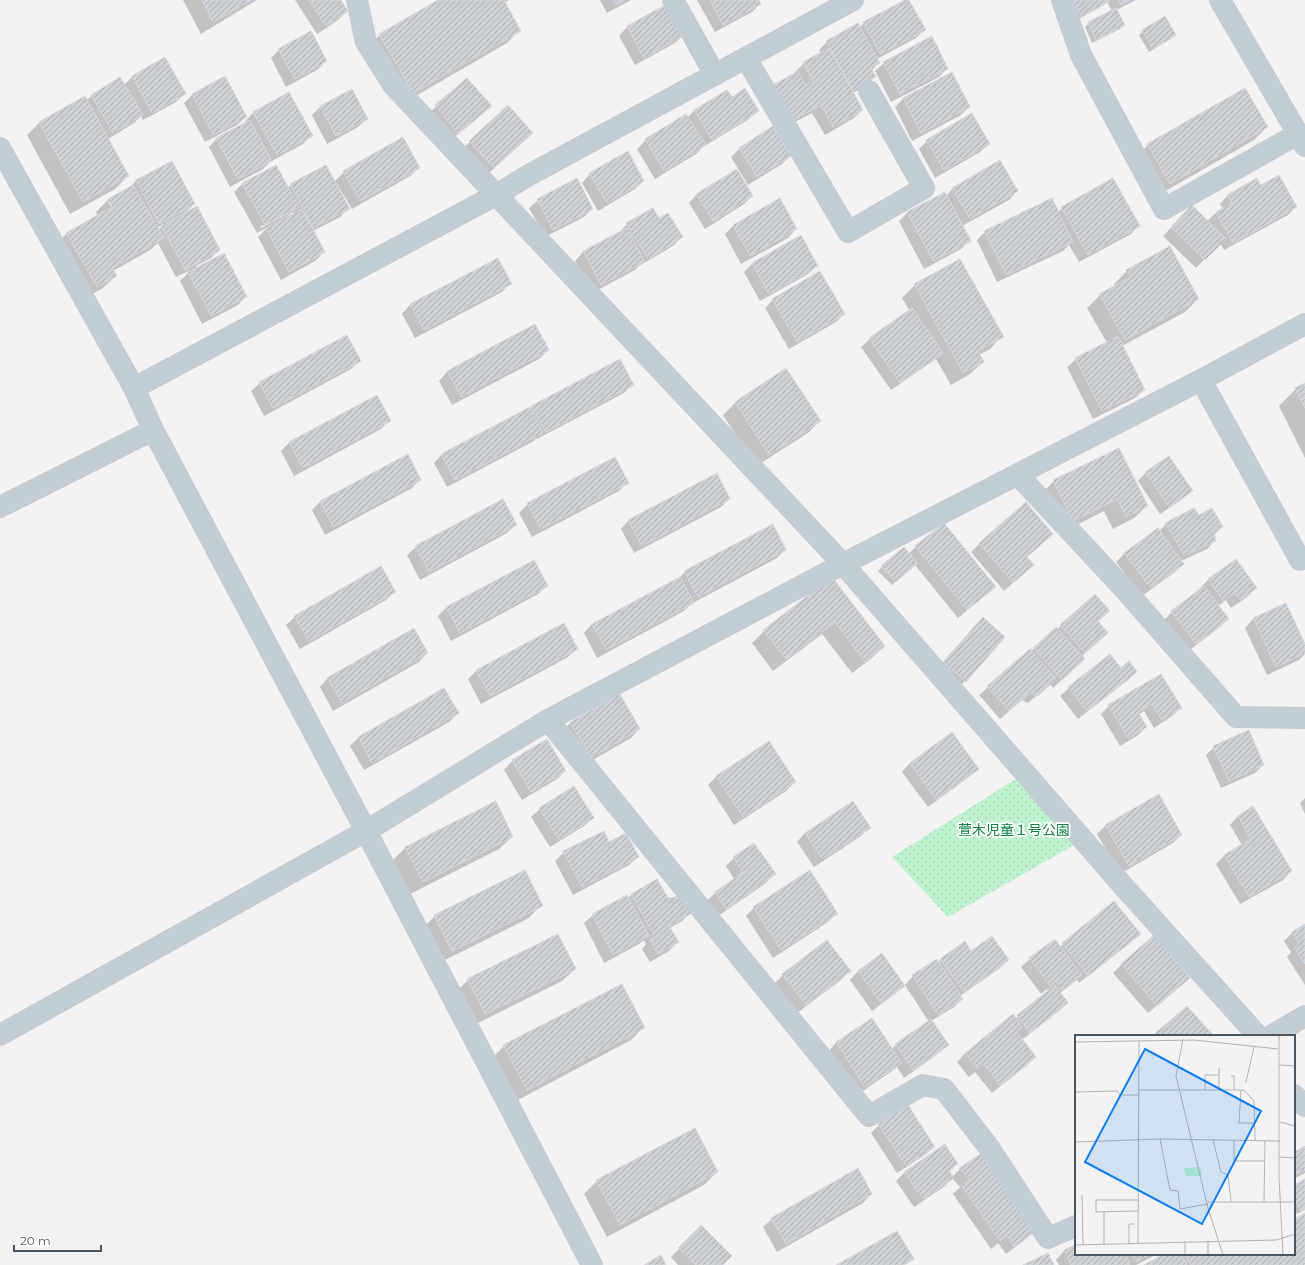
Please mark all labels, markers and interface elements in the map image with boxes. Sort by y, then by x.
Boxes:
park label: 萱木児童１号公園 [958,821,1070,839]
inset map [1075,1035,1295,1255]
scale bar [14,1227,101,1253]
text: 20 m [20,1233,51,1248]

